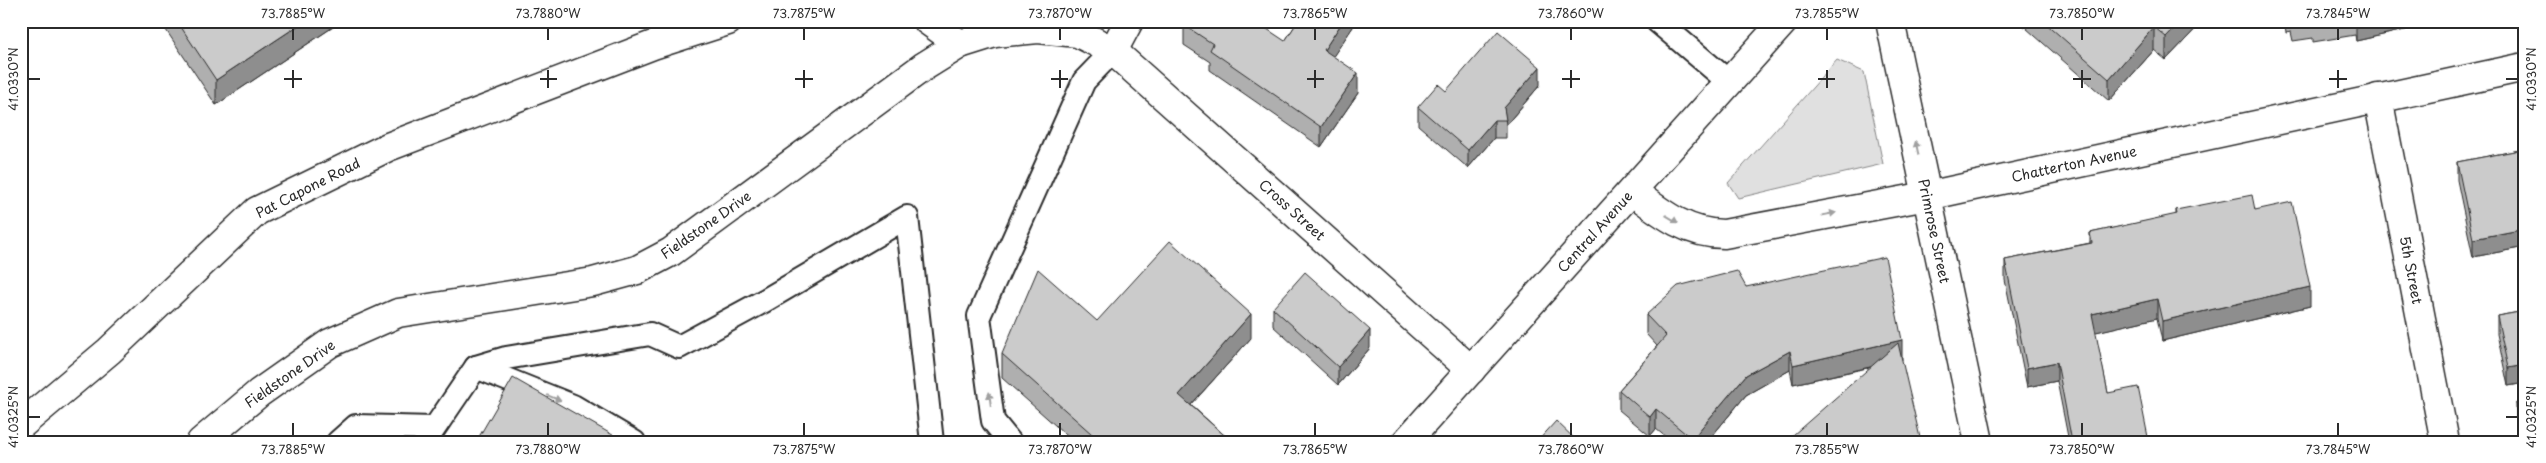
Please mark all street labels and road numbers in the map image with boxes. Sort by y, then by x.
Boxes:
street label: Chatterton Avenue [2009,140,2139,187]
street label: Pat Capone Road [252,152,364,223]
street label: Cross Street [1254,174,1330,245]
street label: Primrose Street [1913,177,1956,285]
street label: Fieldstone Drive [656,185,755,264]
street label: Central Avenue [1552,186,1637,277]
street label: 5th Street [2395,234,2428,306]
street label: Fieldstone Drive [240,334,339,413]

